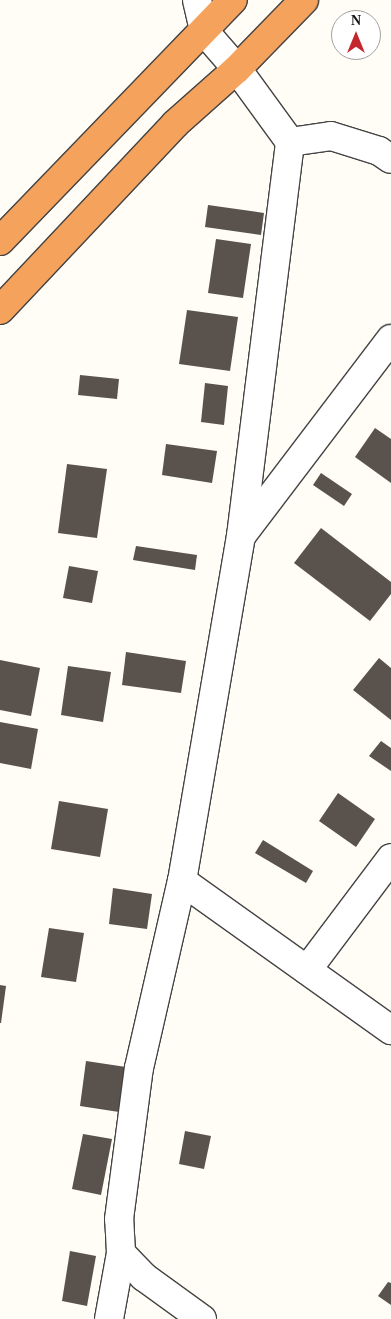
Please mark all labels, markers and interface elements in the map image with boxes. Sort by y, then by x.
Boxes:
north arrow [331,10,381,60]
text: N [351,13,361,28]

